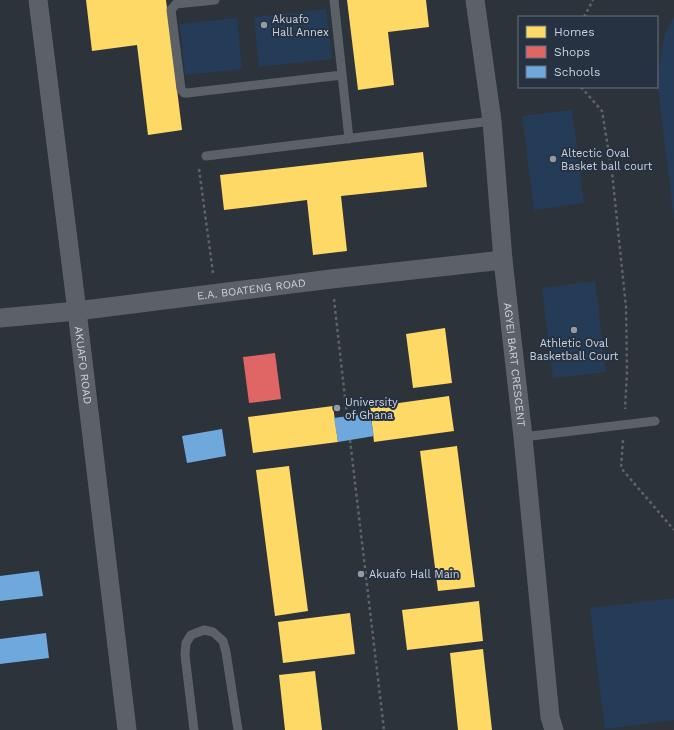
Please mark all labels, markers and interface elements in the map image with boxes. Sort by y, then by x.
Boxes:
place label: Akuafo Hall Annex [272,13,329,39]
legend [518,16,658,88]
marker: Akuafo Hall Annex [259,20,269,30]
text: Homes [554,25,595,39]
text: Shops [554,45,590,59]
text: Schools [554,65,600,79]
place label: Altectic Oval Basket ball court [561,147,653,173]
marker: Altectic Oval Basket ball court [548,154,558,164]
street label: E.A. BOATENG ROAD [196,276,307,302]
street label: AGYEI BART CRESCENT [501,302,528,428]
marker: Athletic Oval Basketball Court [569,325,579,335]
street label: AKUAFO ROAD [72,326,95,405]
place label: Athletic Oval Basketball Court [530,337,619,363]
place label: University of Ghana [345,396,398,422]
marker: University of Ghana [332,403,342,413]
place label: Akuafo Hall Main [369,568,460,581]
marker: Akuafo Hall Main [356,569,366,579]

